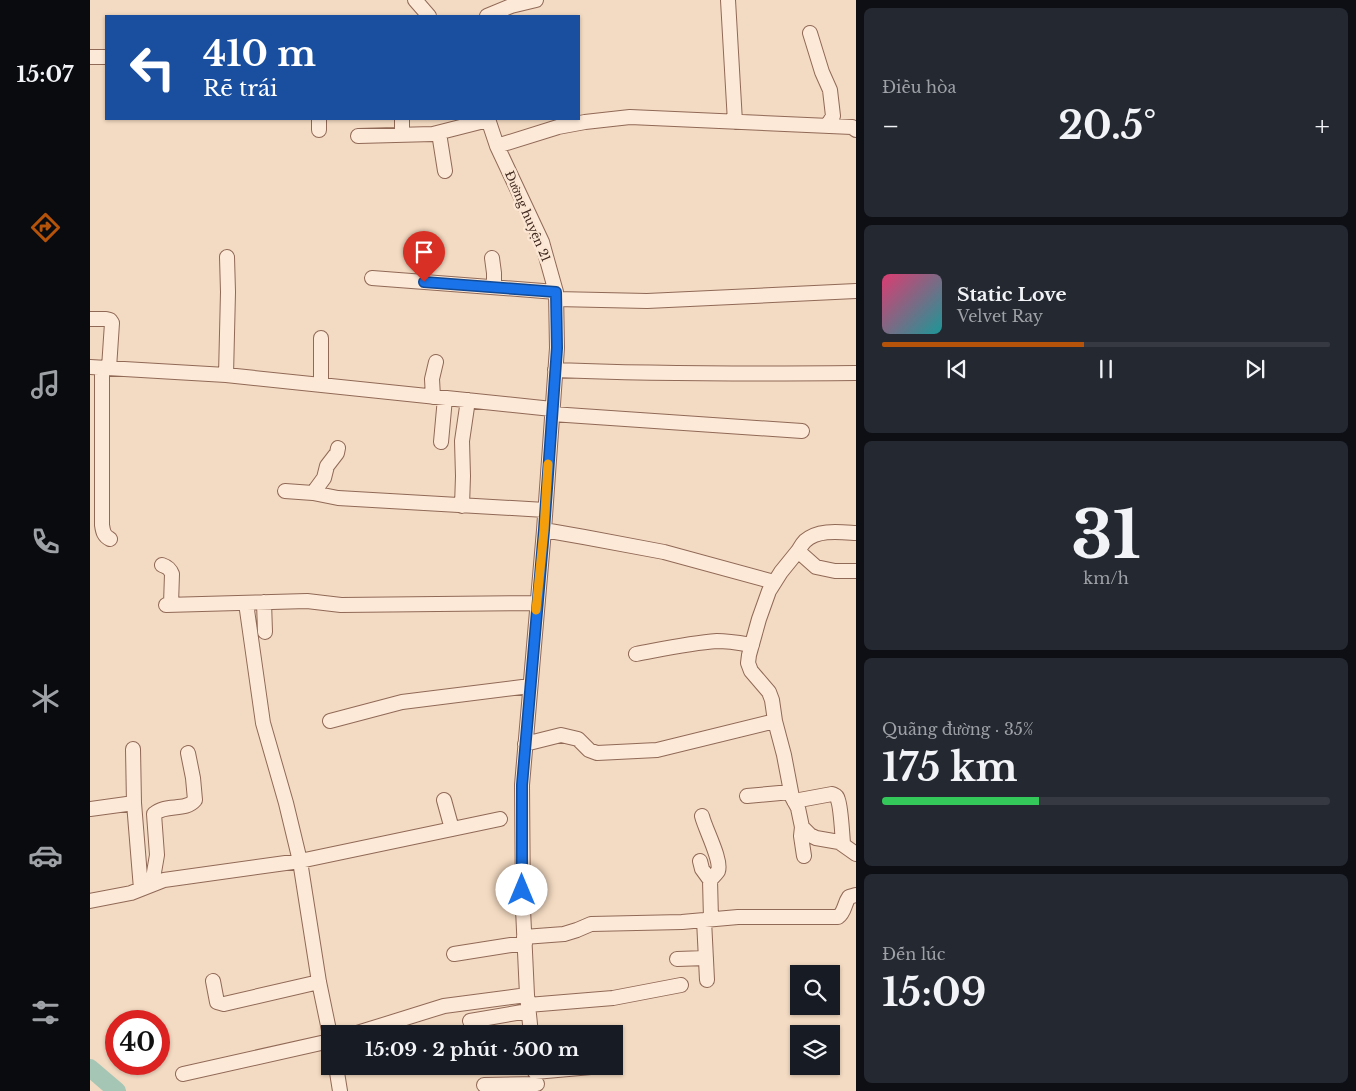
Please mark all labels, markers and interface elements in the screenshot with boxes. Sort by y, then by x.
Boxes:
text: 410 m [203,32,316,75]
icon: left [120,35,185,100]
text: 15:07 [17,61,73,88]
text: Rẽ trái [203,75,278,102]
text: Điều hòa [882,77,956,97]
text: 20.5° [1058,102,1156,149]
text: − [882,109,900,144]
text: + [1315,109,1330,144]
street label: Đường huyện 21 [502,168,554,264]
icon: directions [28,210,63,245]
pin [403,231,445,282]
icon: arrive [410,238,438,266]
text: Static Love [957,283,1067,306]
text: Velvet Ray [957,306,1043,326]
icon: previous [943,355,971,383]
icon: pause [1092,355,1120,383]
icon: next [1241,355,1269,383]
icon: music [28,367,63,402]
text: 31 [1071,495,1141,576]
icon: phone [28,524,63,559]
text: km/h [1083,568,1129,588]
icon: climate [28,681,63,716]
text: Quãng đường · 35% [882,719,1034,739]
text: 175 km [882,744,1018,791]
icon: car [28,838,63,873]
position arrow [495,863,547,915]
text: Đến lúc [882,944,945,964]
map controls [790,965,840,1075]
button: search [790,965,840,1015]
text: 15:09 [882,969,986,1016]
icon: filters [28,995,63,1030]
speed limit sign: 40 [105,1010,170,1075]
button: layers [790,1025,840,1075]
text: 15:09 · 2 phút · 500 m [365,1038,579,1061]

